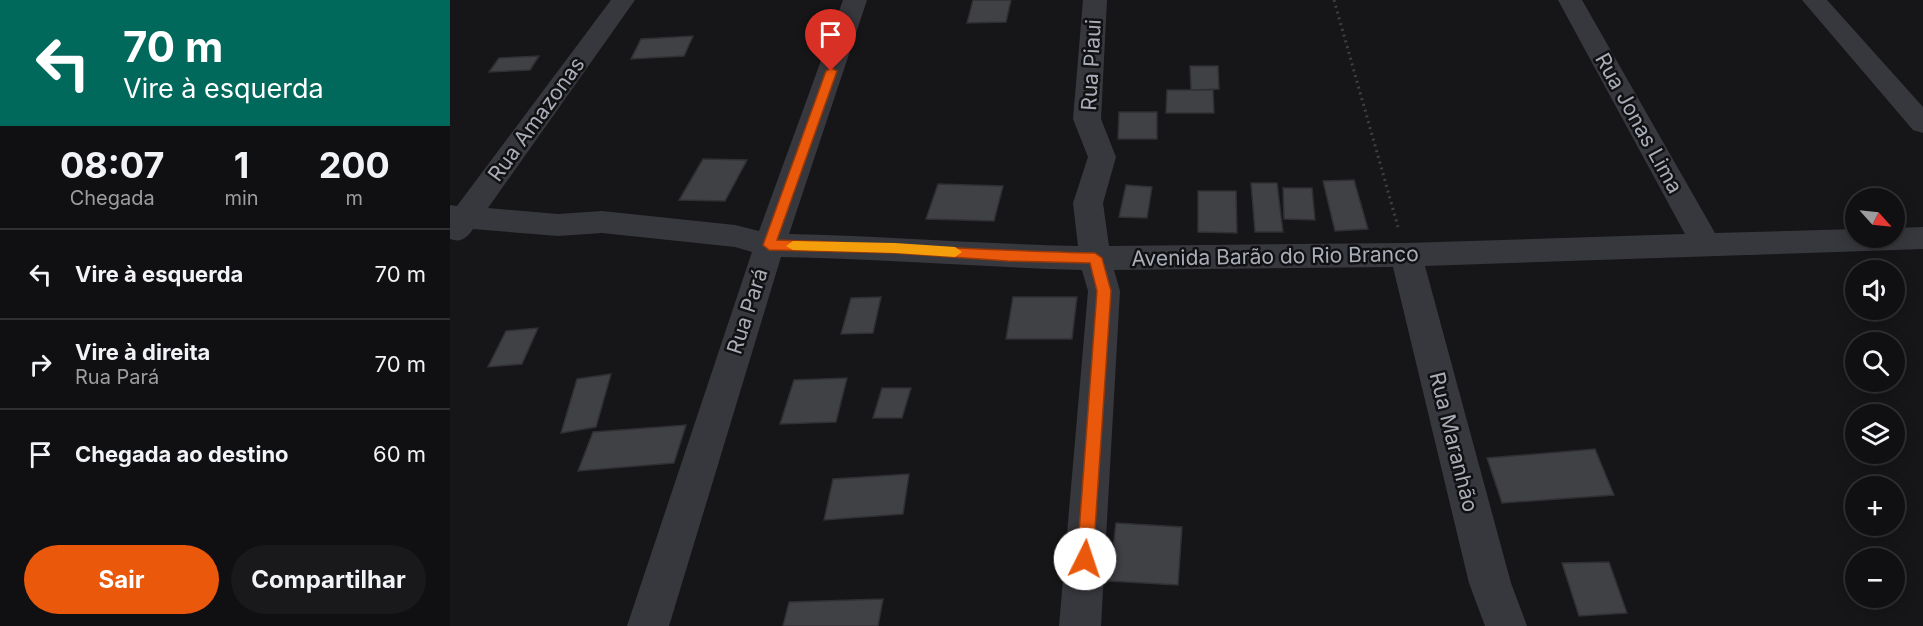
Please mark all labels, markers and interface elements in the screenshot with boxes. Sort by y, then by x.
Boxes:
pin [805,9,856,71]
icon: arrive [814,18,847,51]
street label: Rua Piaui [1076,19,1106,111]
text: 70 m [123,21,223,72]
icon: left [24,24,102,102]
street label: Rua Jonas Lima [1590,48,1688,198]
street label: Rua Amazonas [483,52,589,186]
text: Vire à esquerda [123,72,324,105]
text: 08:07 [60,143,164,187]
text: 1 [234,143,249,187]
text: 200 [319,143,390,187]
text: Chegada [70,186,155,210]
text: min [224,186,259,210]
text: m [346,186,363,210]
north arrow [1845,188,1905,248]
map controls [1845,188,1905,608]
street label: Avenida Barão do Rio Branco [1131,241,1419,271]
icon: left [24,258,57,291]
button: sound [1845,260,1905,320]
text: Vire à esquerda [75,261,243,287]
text: 70 m [375,261,426,287]
street label: Rua Pará [721,265,773,357]
button: search [1845,332,1905,392]
text: Vire à direita [75,339,210,365]
icon: right [24,348,57,381]
text: 70 m [375,351,426,377]
text: Rua Pará [75,365,159,389]
street label: Rua Maranhão [1425,369,1483,515]
button: layers [1845,404,1905,464]
icon: arrive [24,438,57,471]
text: Chegada ao destino [75,441,289,467]
text: 60 m [373,441,426,467]
button: + [1845,476,1905,536]
position arrow [1053,527,1117,591]
button: Sair [24,545,219,614]
button: Compartilhar [231,545,426,614]
button: − [1845,548,1905,608]

